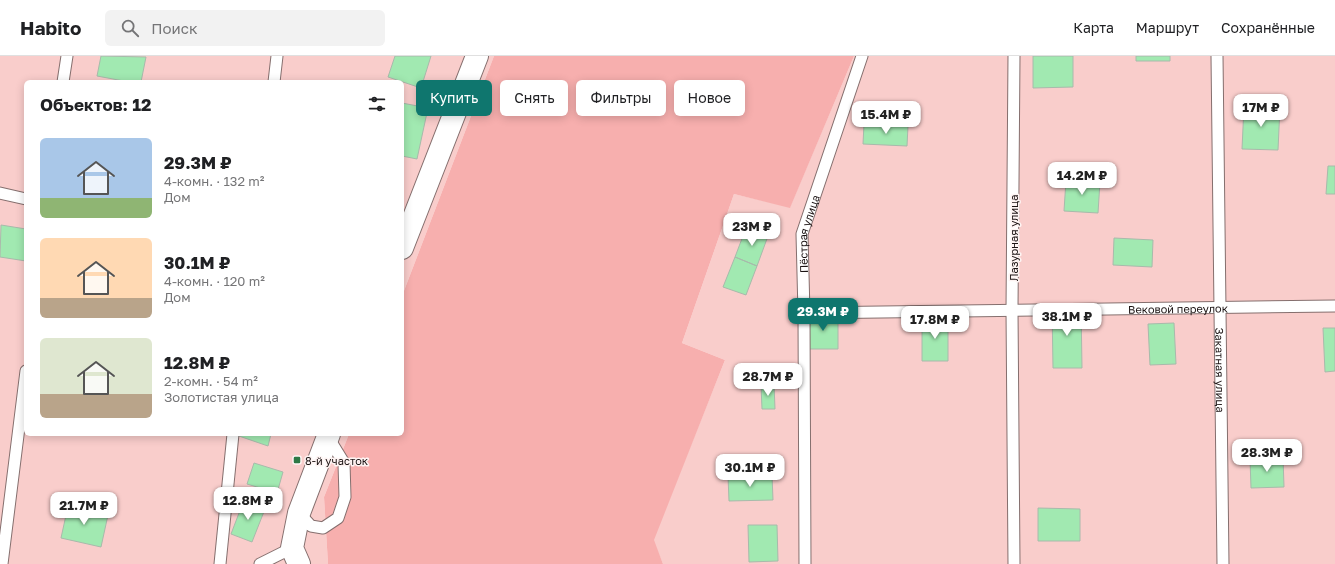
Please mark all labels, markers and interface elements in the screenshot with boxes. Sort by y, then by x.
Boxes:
search box [105,10,385,46]
text: Habito [20,16,81,39]
icon: search [119,17,141,39]
text: Поиск [151,19,198,37]
text: Карта [1073,19,1114,36]
text: Маршрут [1136,19,1199,36]
text: Сохранённые [1221,19,1315,36]
chip: Купить [416,80,492,116]
chip: Снять [500,80,568,116]
chip: Фильтры [576,80,666,116]
chip: Новое [674,80,745,116]
icon: filters [366,93,388,115]
text: Объектов: 12 [40,94,151,115]
pin: 17M ₽ [1233,94,1289,128]
text: 17M ₽ [1242,99,1280,115]
pin: 15.4M ₽ [849,101,923,135]
text: 15.4M ₽ [861,106,911,122]
text: 29.3M ₽ [164,152,232,173]
icon: home [72,154,120,202]
pin: 14.2M ₽ [1045,162,1119,196]
text: 14.2M ₽ [1057,167,1107,183]
text: 4-комн. · 132 m² [164,173,264,189]
text: Дом [164,189,191,205]
street label: Пёстрая улица [796,193,821,273]
street label: Лазурная улица [1007,195,1020,281]
pin: 23M ₽ [724,213,780,247]
text: 23M ₽ [732,218,772,234]
text: 30.1M ₽ [164,252,230,273]
icon: home [72,254,120,302]
text: 4-комн. · 120 m² [164,273,265,289]
text: Дом [164,289,191,305]
pin: 29.3M ₽ [786,298,860,332]
street label: Вековой переулок [1128,301,1229,315]
text: 29.3M ₽ [797,303,849,319]
pin: 38.1M ₽ [1030,303,1104,337]
pin: 17.8M ₽ [898,306,972,340]
text: 38.1M ₽ [1042,308,1092,324]
text: 17.8M ₽ [910,311,960,327]
street label: Закатная улица [1214,327,1228,413]
text: 12.8M ₽ [164,352,230,373]
icon: home [72,354,120,402]
pin: 28.7M ₽ [731,363,805,397]
text: 28.7M ₽ [742,368,794,384]
text: 2-комн. · 54 m² [164,373,258,389]
text: Золотистая улица [164,389,279,405]
pin: 28.3M ₽ [1230,439,1304,473]
text: 28.3M ₽ [1241,444,1293,460]
place label: 8-й участок [305,454,369,467]
pin: 30.1M ₽ [713,454,787,488]
marker: 8-й участок [292,455,302,465]
text: 30.1M ₽ [725,459,775,475]
pin: 12.8M ₽ [211,487,285,521]
pin: 21.7M ₽ [47,492,121,526]
text: 12.8M ₽ [223,492,273,508]
text: 21.7M ₽ [59,497,109,513]

